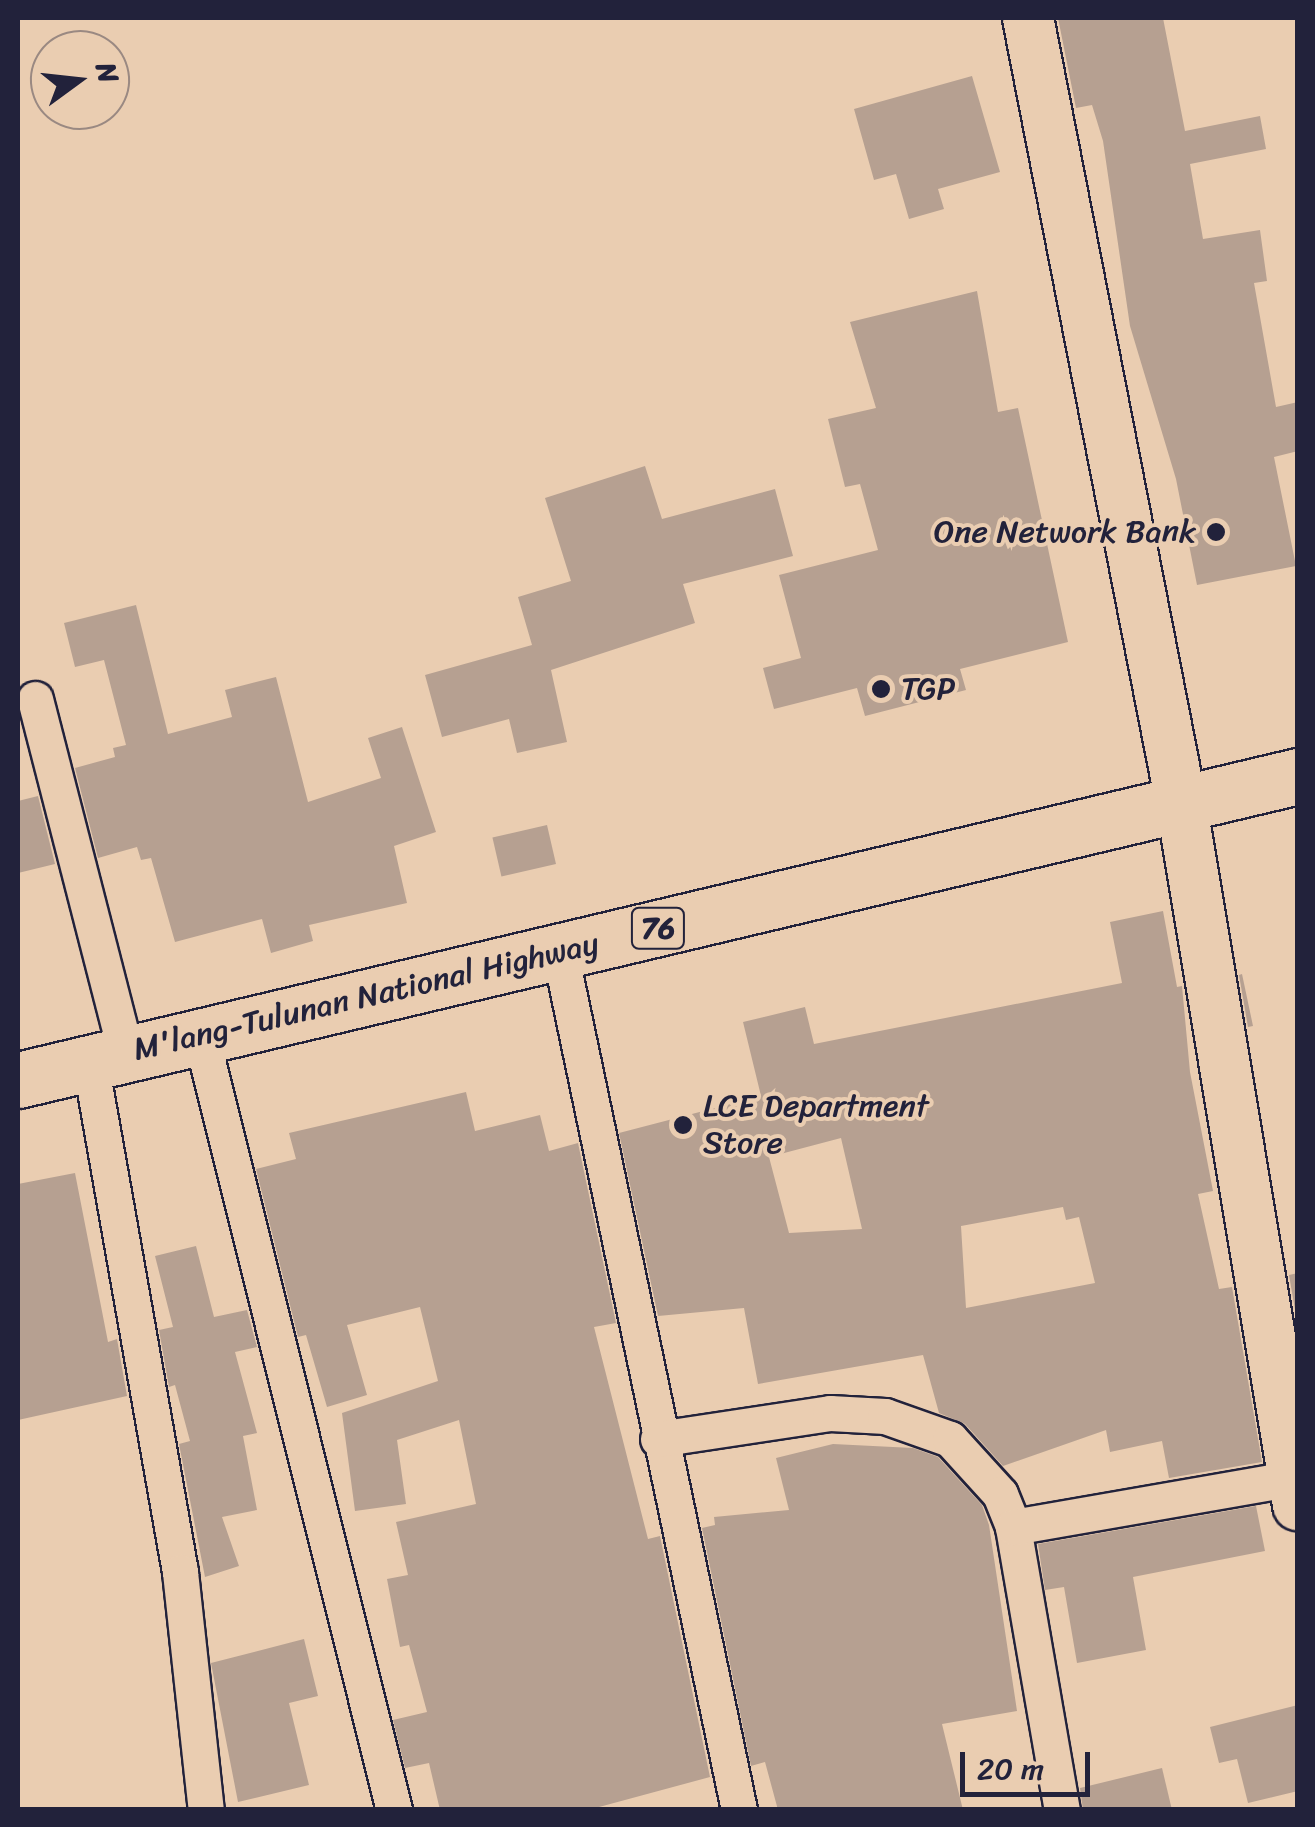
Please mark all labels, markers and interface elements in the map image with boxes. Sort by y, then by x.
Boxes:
north arrow [30,30,130,130]
text: N [81,57,134,88]
place label: One Network Bank [933,513,1196,551]
marker: One Network Bank [1205,521,1227,543]
place label: TGP [901,670,955,708]
marker: TGP [870,678,892,700]
road number: 76 [630,903,686,953]
street label: M'lang-Tulunan National Highway [130,925,602,1069]
place label: LCE Department Store [703,1088,929,1163]
marker: LCE Department Store [672,1114,694,1136]
scale bar [965,1732,1095,1794]
text: 20 m [977,1742,1044,1796]

